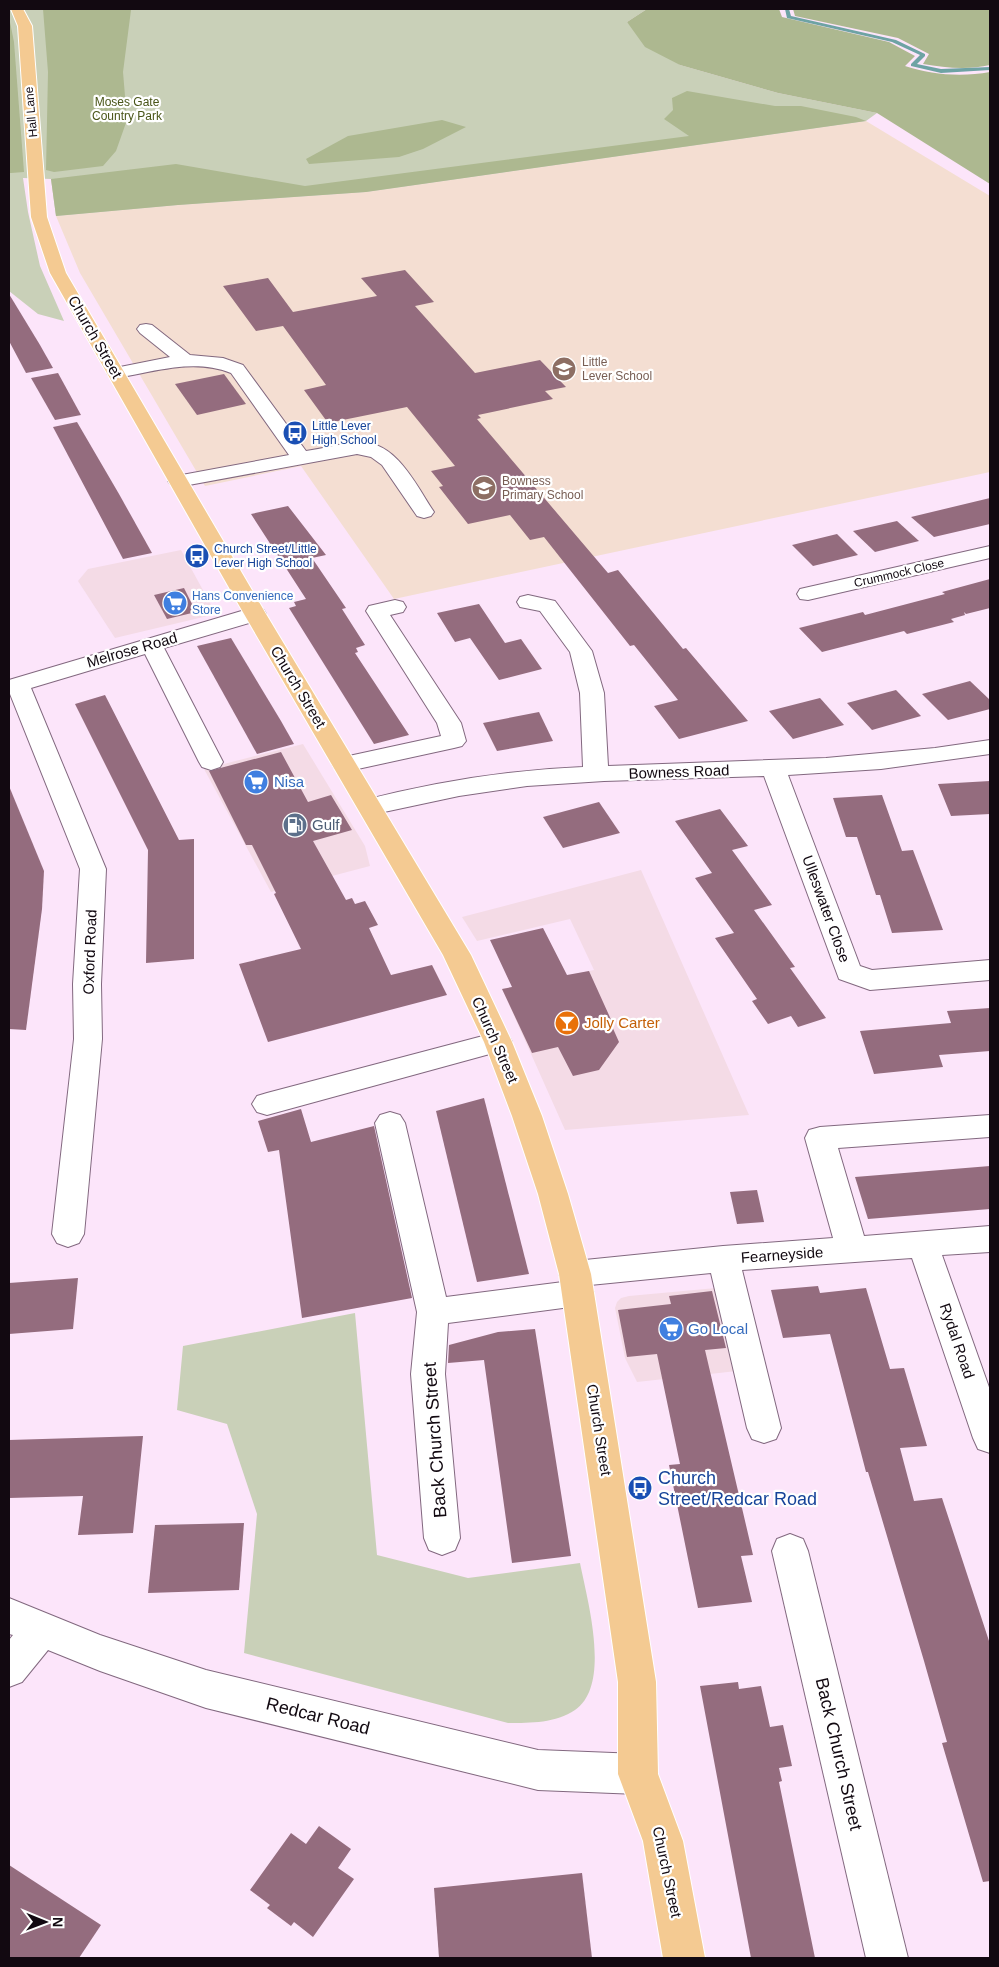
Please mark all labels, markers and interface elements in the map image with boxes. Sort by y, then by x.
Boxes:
street label: Hall Lane [22,86,40,138]
park label: Moses Gate Country Park [92,95,163,123]
street label: Church Street [65,292,126,382]
place label: Little Lever School [582,355,652,383]
school or university icon: Little Lever School [551,356,577,382]
place label: Little Lever High School [312,419,377,447]
bus stop icon: Little Lever High School [282,420,308,446]
place label: Bowness Primary School [502,474,583,502]
school or university icon: Bowness Primary School [471,475,497,501]
place label: Church Street/Little Lever High School [214,542,317,570]
bus stop icon: Church Street/Little Lever High School [184,543,210,569]
street label: Crummock Close [853,556,946,590]
place label: Hans Convenience Store [192,589,294,617]
supermarket icon: Hans Convenience Store [162,590,188,616]
street label: Melrose Road [85,628,179,671]
street label: Church Street [267,643,330,731]
street label: Bowness Road [628,761,730,782]
supermarket icon: Nisa [243,769,269,795]
place label: Nisa [274,773,305,790]
fuel station icon: Gulf [282,812,308,838]
place label: Gulf [312,816,340,833]
street label: Ulleswater Close [799,853,854,965]
street label: Oxford Road [80,909,99,995]
street label: Church Street [469,994,522,1086]
bar icon: Jolly Carter [554,1010,580,1036]
place label: Jolly Carter [584,1014,660,1031]
street label: Fearneyside [740,1243,824,1266]
street label: Rydal Road [937,1301,978,1381]
supermarket icon: Go Local [658,1316,684,1342]
place label: Go Local [688,1320,748,1337]
street label: Back Church Street [420,1361,450,1519]
street label: Church Street [584,1383,615,1478]
place label: Church Street/Redcar Road [658,1468,817,1509]
bus stop icon: Church Street/Redcar Road [627,1475,653,1501]
street label: Back Church Street [812,1676,866,1832]
street label: Redcar Road [264,1693,372,1739]
street label: Church Street [650,1825,686,1920]
north arrow [20,1897,70,1947]
text: N [50,1917,66,1927]

